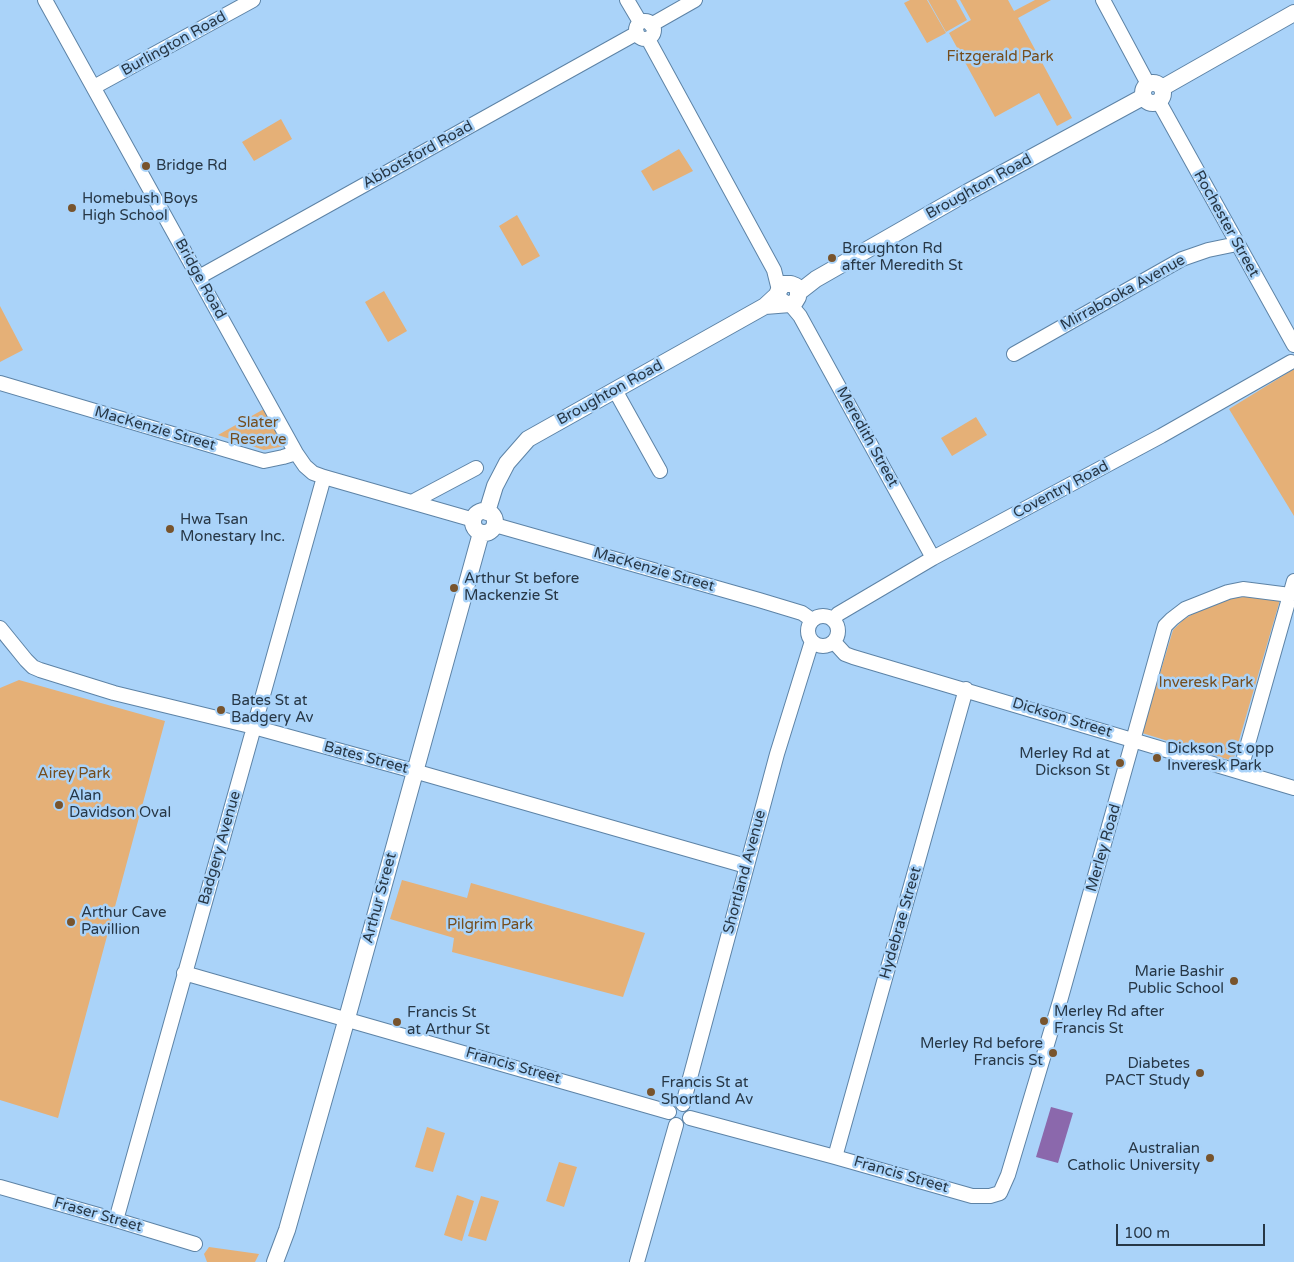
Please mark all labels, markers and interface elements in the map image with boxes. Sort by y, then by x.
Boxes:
street label: Burlington Road [119,8,229,80]
park label: Fitzgerald Park [946,48,1054,66]
street label: Abbotsford Road [360,117,476,193]
street label: Broughton Road [923,151,1035,223]
place label: Bridge Rd [156,157,227,175]
marker: Bridge Rd [140,160,152,172]
street label: Rochester Street [1189,168,1263,280]
place label: Homebush Boys High School [82,190,198,225]
marker: Homebush Boys High School [66,202,78,214]
street label: Bridge Road [171,236,229,322]
place label: Broughton Rd after Meredith St [842,240,963,275]
street label: Mirrabooka Avenue [1058,251,1188,335]
marker: Broughton Rd after Meredith St [826,252,838,264]
street label: Broughton Road [554,357,666,429]
street label: Meredith Street [832,384,902,490]
street label: MacKenzie Street [92,403,218,455]
park label: Slater Reserve [230,414,286,449]
street label: Coventry Road [1010,457,1112,523]
place label: Hwa Tsan Monestary Inc. [180,511,285,546]
marker: Hwa Tsan Monestary Inc. [164,523,176,535]
street label: MacKenzie Street [591,544,717,596]
place label: Arthur St before Mackenzie St [464,570,579,605]
marker: Arthur St before Mackenzie St [448,582,460,594]
park label: Inveresk Park [1159,674,1253,692]
place label: Bates St at Badgery Av [231,692,314,727]
street label: Dickson Street [1010,694,1114,742]
marker: Bates St at Badgery Av [215,704,227,716]
street label: Bates Street [322,738,410,778]
place label: Dickson St opp Inveresk Park [1167,740,1274,775]
place label: Merley Rd at Dickson St [1019,745,1110,780]
marker: Dickson St opp Inveresk Park [1151,752,1163,764]
marker: Merley Rd at Dickson St [1114,757,1126,769]
park label: Airey Park [38,765,110,783]
place label: Alan Davidson Oval [69,787,171,822]
street label: Badgery Avenue [195,789,245,907]
marker: Alan Davidson Oval [53,799,65,811]
street label: Merley Road [1083,802,1125,894]
street label: Shortland Avenue [720,808,770,936]
street label: Arthur Street [359,851,401,945]
street label: Hydebrae Street [876,865,926,981]
place label: Arthur Cave Pavillion [81,904,166,939]
marker: Arthur Cave Pavillion [65,916,77,928]
park label: Pilgrim Park [447,916,533,934]
place label: Marie Bashir Public School [1128,963,1224,998]
marker: Marie Bashir Public School [1228,975,1240,987]
place label: Merley Rd after Francis St [1054,1003,1164,1038]
place label: Francis St at Arthur St [407,1004,490,1039]
marker: Merley Rd after Francis St [1038,1015,1050,1027]
marker: Francis St at Arthur St [391,1016,403,1028]
place label: Merley Rd before Francis St [920,1035,1043,1070]
street label: Francis Street [464,1044,562,1088]
marker: Merley Rd before Francis St [1047,1047,1059,1059]
place label: Diabetes PACT Study [1105,1055,1190,1090]
marker: Diabetes PACT Study [1194,1067,1206,1079]
place label: Francis St at Shortland Av [661,1074,753,1109]
marker: Francis St at Shortland Av [645,1086,657,1098]
place label: Australian Catholic University [1067,1140,1200,1175]
marker: Australian Catholic University [1204,1152,1216,1164]
street label: Francis Street [852,1153,950,1197]
street label: Fraser Street [52,1194,144,1236]
scale bar [1119,1214,1268,1246]
text: 100 m [1124,1224,1170,1242]

